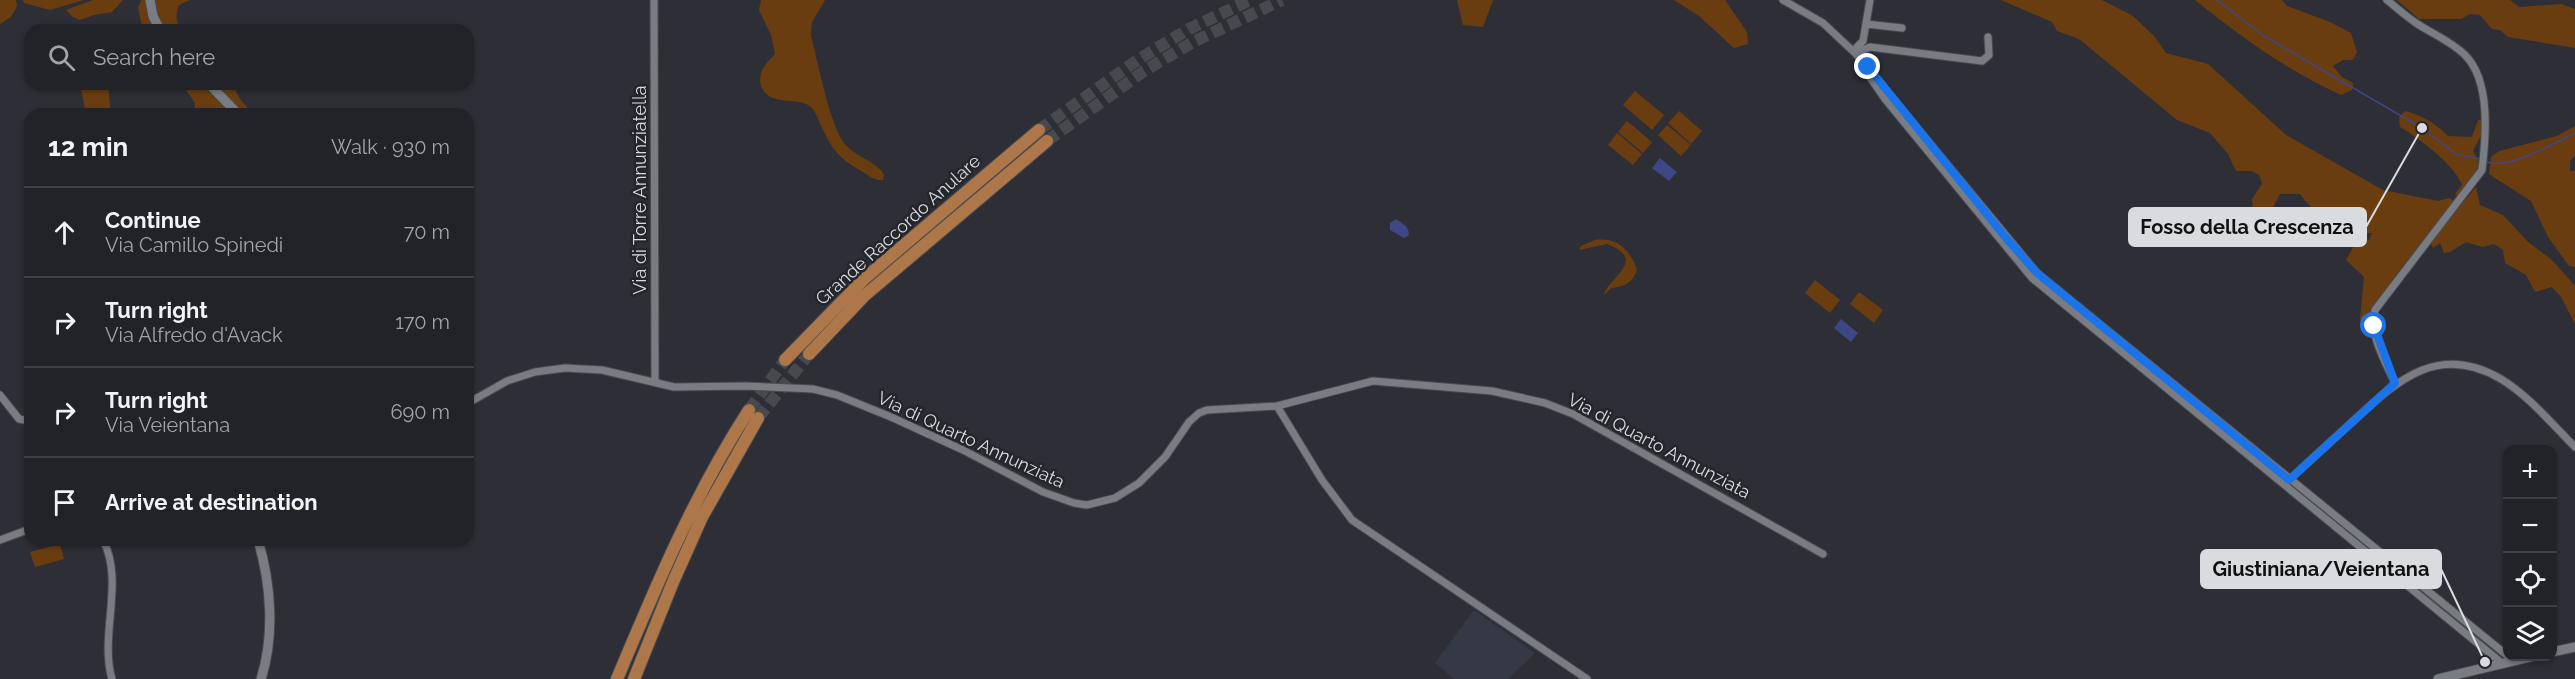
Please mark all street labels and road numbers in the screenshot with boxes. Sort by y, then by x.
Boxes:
street label: Via di Torre Annunziatella [629,85,650,295]
street label: Grande Raccordo Anulare [811,150,985,309]
street label: Via di Quarto Annunziata [874,387,1068,492]
street label: Via di Quarto Annunziata [1564,388,1754,503]

